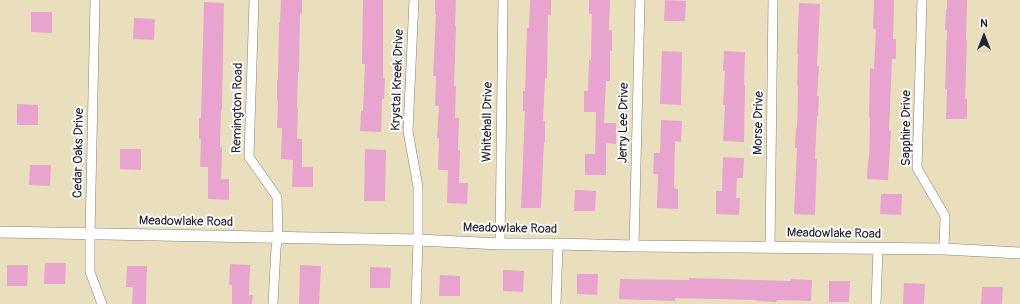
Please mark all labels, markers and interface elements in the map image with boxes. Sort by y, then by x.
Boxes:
north arrow [964,16,1004,56]
text: N [980,17,988,30]
street label: Krystal Kreek Drive [388,29,408,131]
street label: Remington Road [229,63,247,153]
street label: Whitehall Drive [480,82,496,162]
street label: Jerry Lee Drive [615,82,633,164]
street label: Sapphire Drive [899,90,915,166]
street label: Morse Drive [751,91,767,155]
street label: Cedar Oaks Drive [70,108,88,198]
street label: Meadowlake Road [139,213,233,231]
street label: Meadowlake Road [463,220,557,238]
street label: Meadowlake Road [787,225,881,243]

